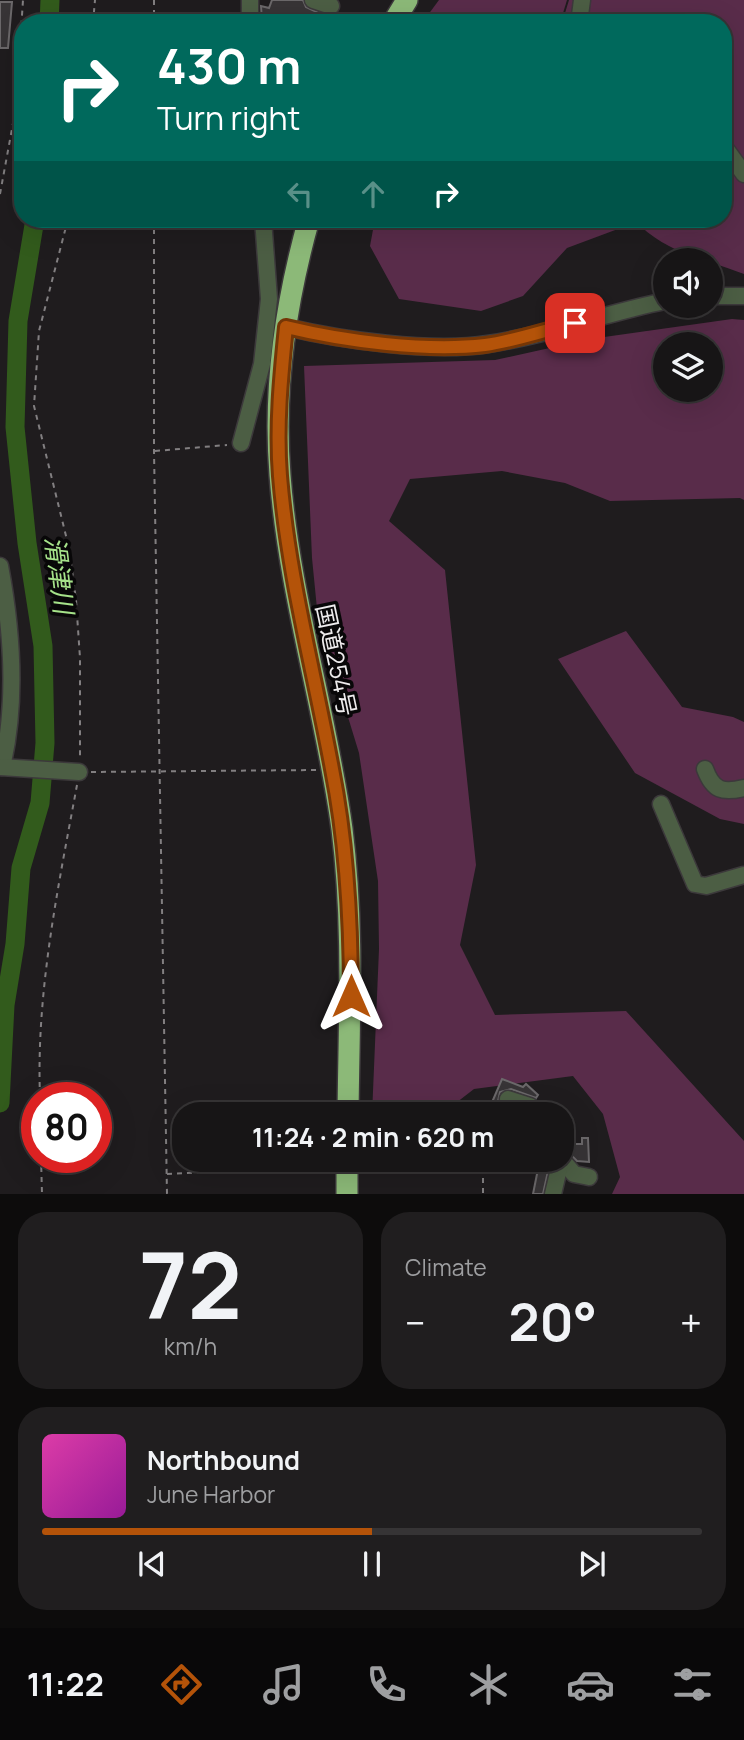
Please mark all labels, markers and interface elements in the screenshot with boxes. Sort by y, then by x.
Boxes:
text: 430 m [157,32,301,99]
icon: right [42,42,133,133]
text: Turn right [157,96,300,140]
icon: left [281,175,319,213]
icon: ahead [354,175,392,213]
icon: right [427,175,465,213]
map controls [653,248,723,402]
button: sound [653,248,723,318]
pin [545,293,605,353]
icon: arrive [556,304,594,342]
button: layers [653,332,723,402]
water label: 滑津川 [37,534,83,619]
street label: 国道254号 [309,601,365,719]
position arrow [314,959,388,1033]
speed limit sign: 80 [21,1082,112,1173]
text: 11:24 · 2 min · 620 m [252,1119,494,1155]
text: 72 [139,1222,242,1346]
text: Climate [405,1251,487,1283]
text: 20° [509,1286,597,1357]
text: − [405,1296,426,1348]
text: + [680,1296,702,1348]
text: km/h [164,1330,217,1362]
text: Northbound [147,1442,300,1478]
text: June Harbor [147,1478,275,1510]
icon: previous [133,1545,171,1583]
icon: pause [353,1545,391,1583]
icon: next [573,1545,611,1583]
icon: directions [157,1660,206,1709]
icon: music [259,1660,308,1709]
icon: phone [362,1660,411,1709]
icon: climate [464,1660,513,1709]
icon: car [566,1660,615,1709]
icon: filters [668,1660,717,1709]
text: 11:22 [27,1662,104,1706]

